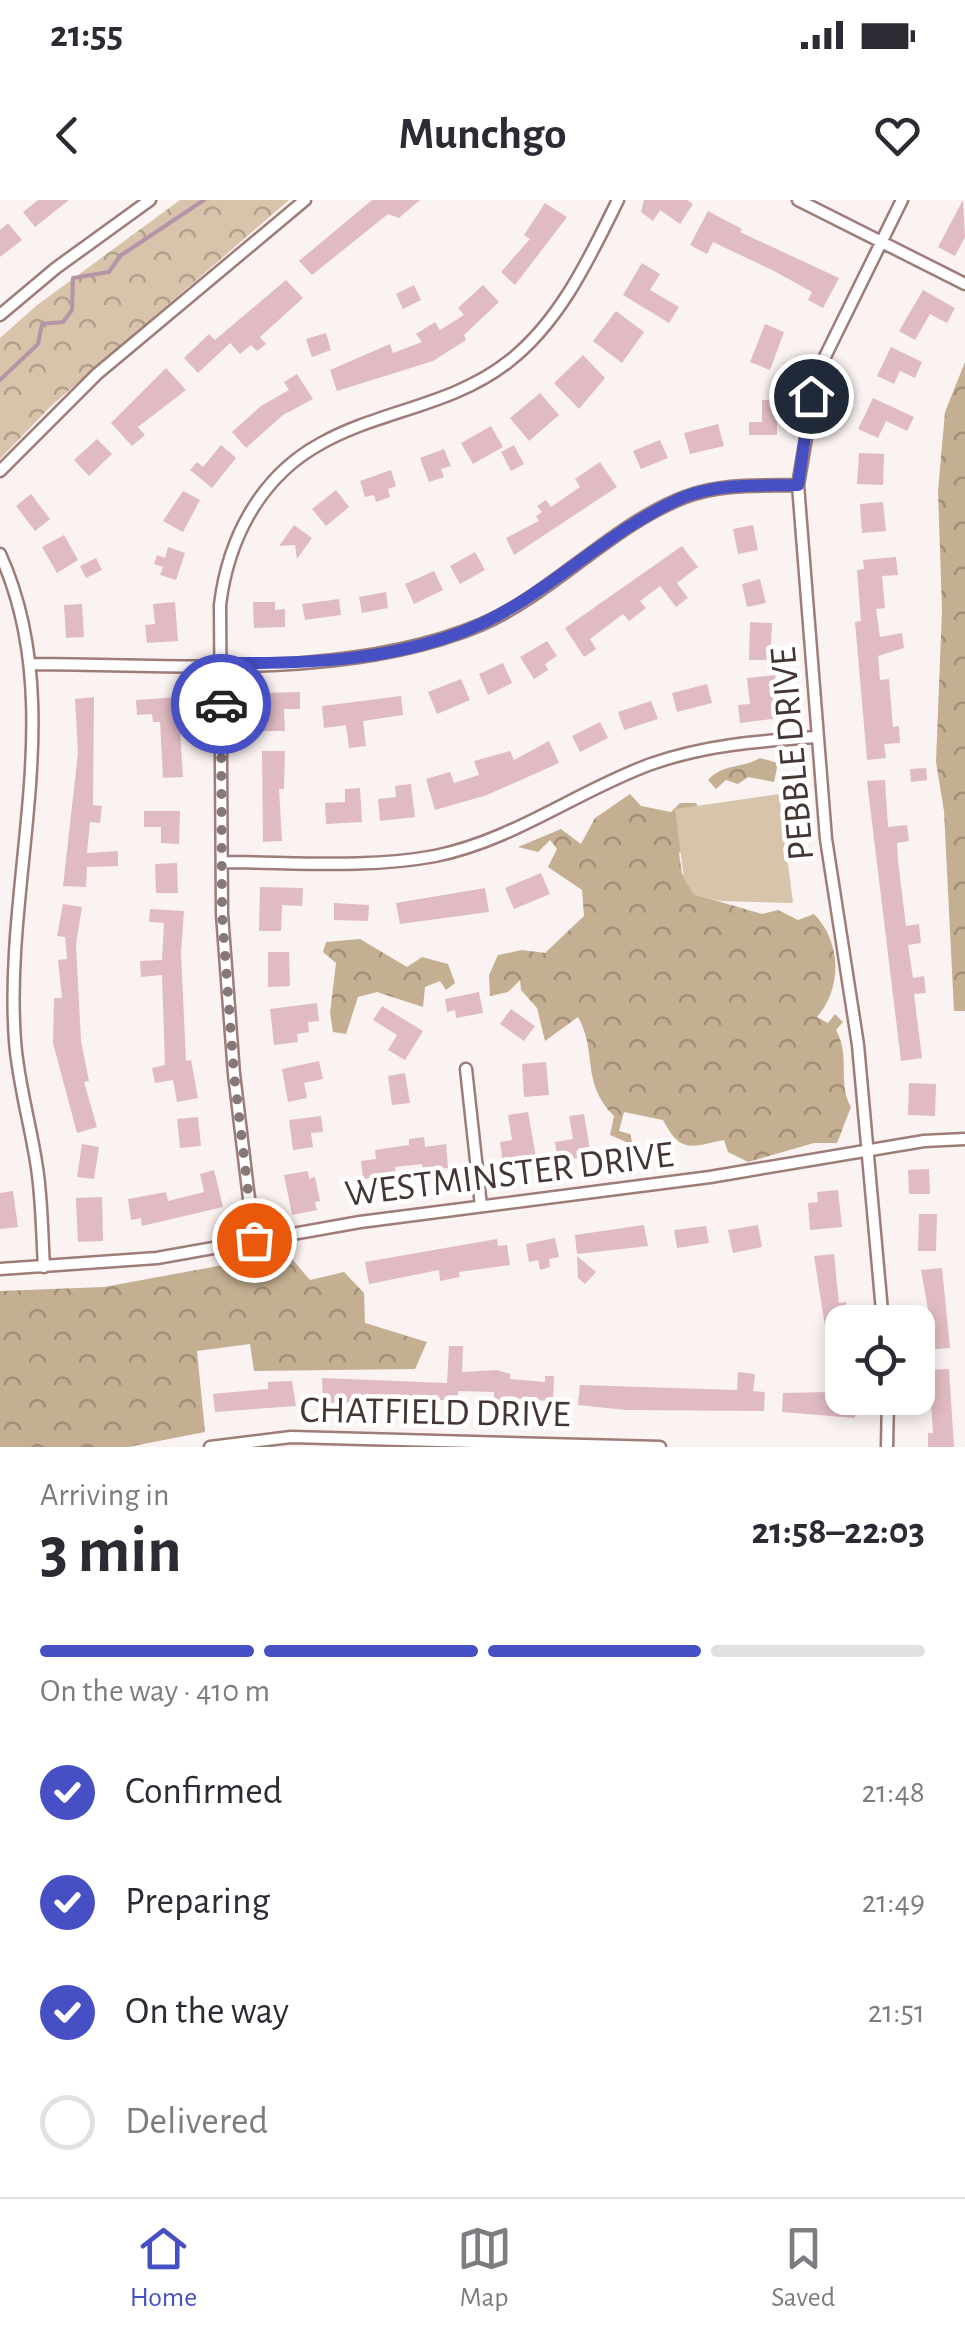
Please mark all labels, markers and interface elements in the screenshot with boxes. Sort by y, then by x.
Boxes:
text: 21:55 [50,16,123,54]
icon: back [40,108,95,163]
icon: heart [870,108,925,163]
text: Munchgo [399,112,566,157]
pin [769,354,854,439]
icon: home [784,369,839,424]
street label: PEBBLE DRIVE [765,645,821,862]
courier [171,654,271,754]
icon: car [194,677,249,732]
street label: WESTMINSTER DRIVE [343,1136,676,1214]
pin [212,1198,297,1283]
icon: bag [227,1213,282,1268]
map controls [825,1305,935,1415]
button: locate [825,1305,935,1415]
street label: CHATFIELD DRIVE [299,1392,571,1434]
text: Arriving in [40,1479,169,1511]
text: 21:58–22:03 [751,1513,925,1551]
text: 3 min [40,1519,182,1584]
text: On the way · 410 m [40,1675,270,1707]
icon: check [40,1765,95,1820]
text: Confirmed [125,1773,282,1811]
text: 21:48 [862,1776,925,1808]
icon: check [40,1875,95,1930]
text: Preparing [125,1883,270,1921]
text: 21:49 [862,1886,925,1918]
icon: check [40,1985,95,2040]
text: On the way [125,1993,289,2031]
text: 21:51 [868,1996,925,2028]
text: Delivered [125,2103,268,2141]
tab: Home [130,2221,197,2315]
tab: Map [457,2221,512,2315]
tab: Saved [771,2221,835,2315]

